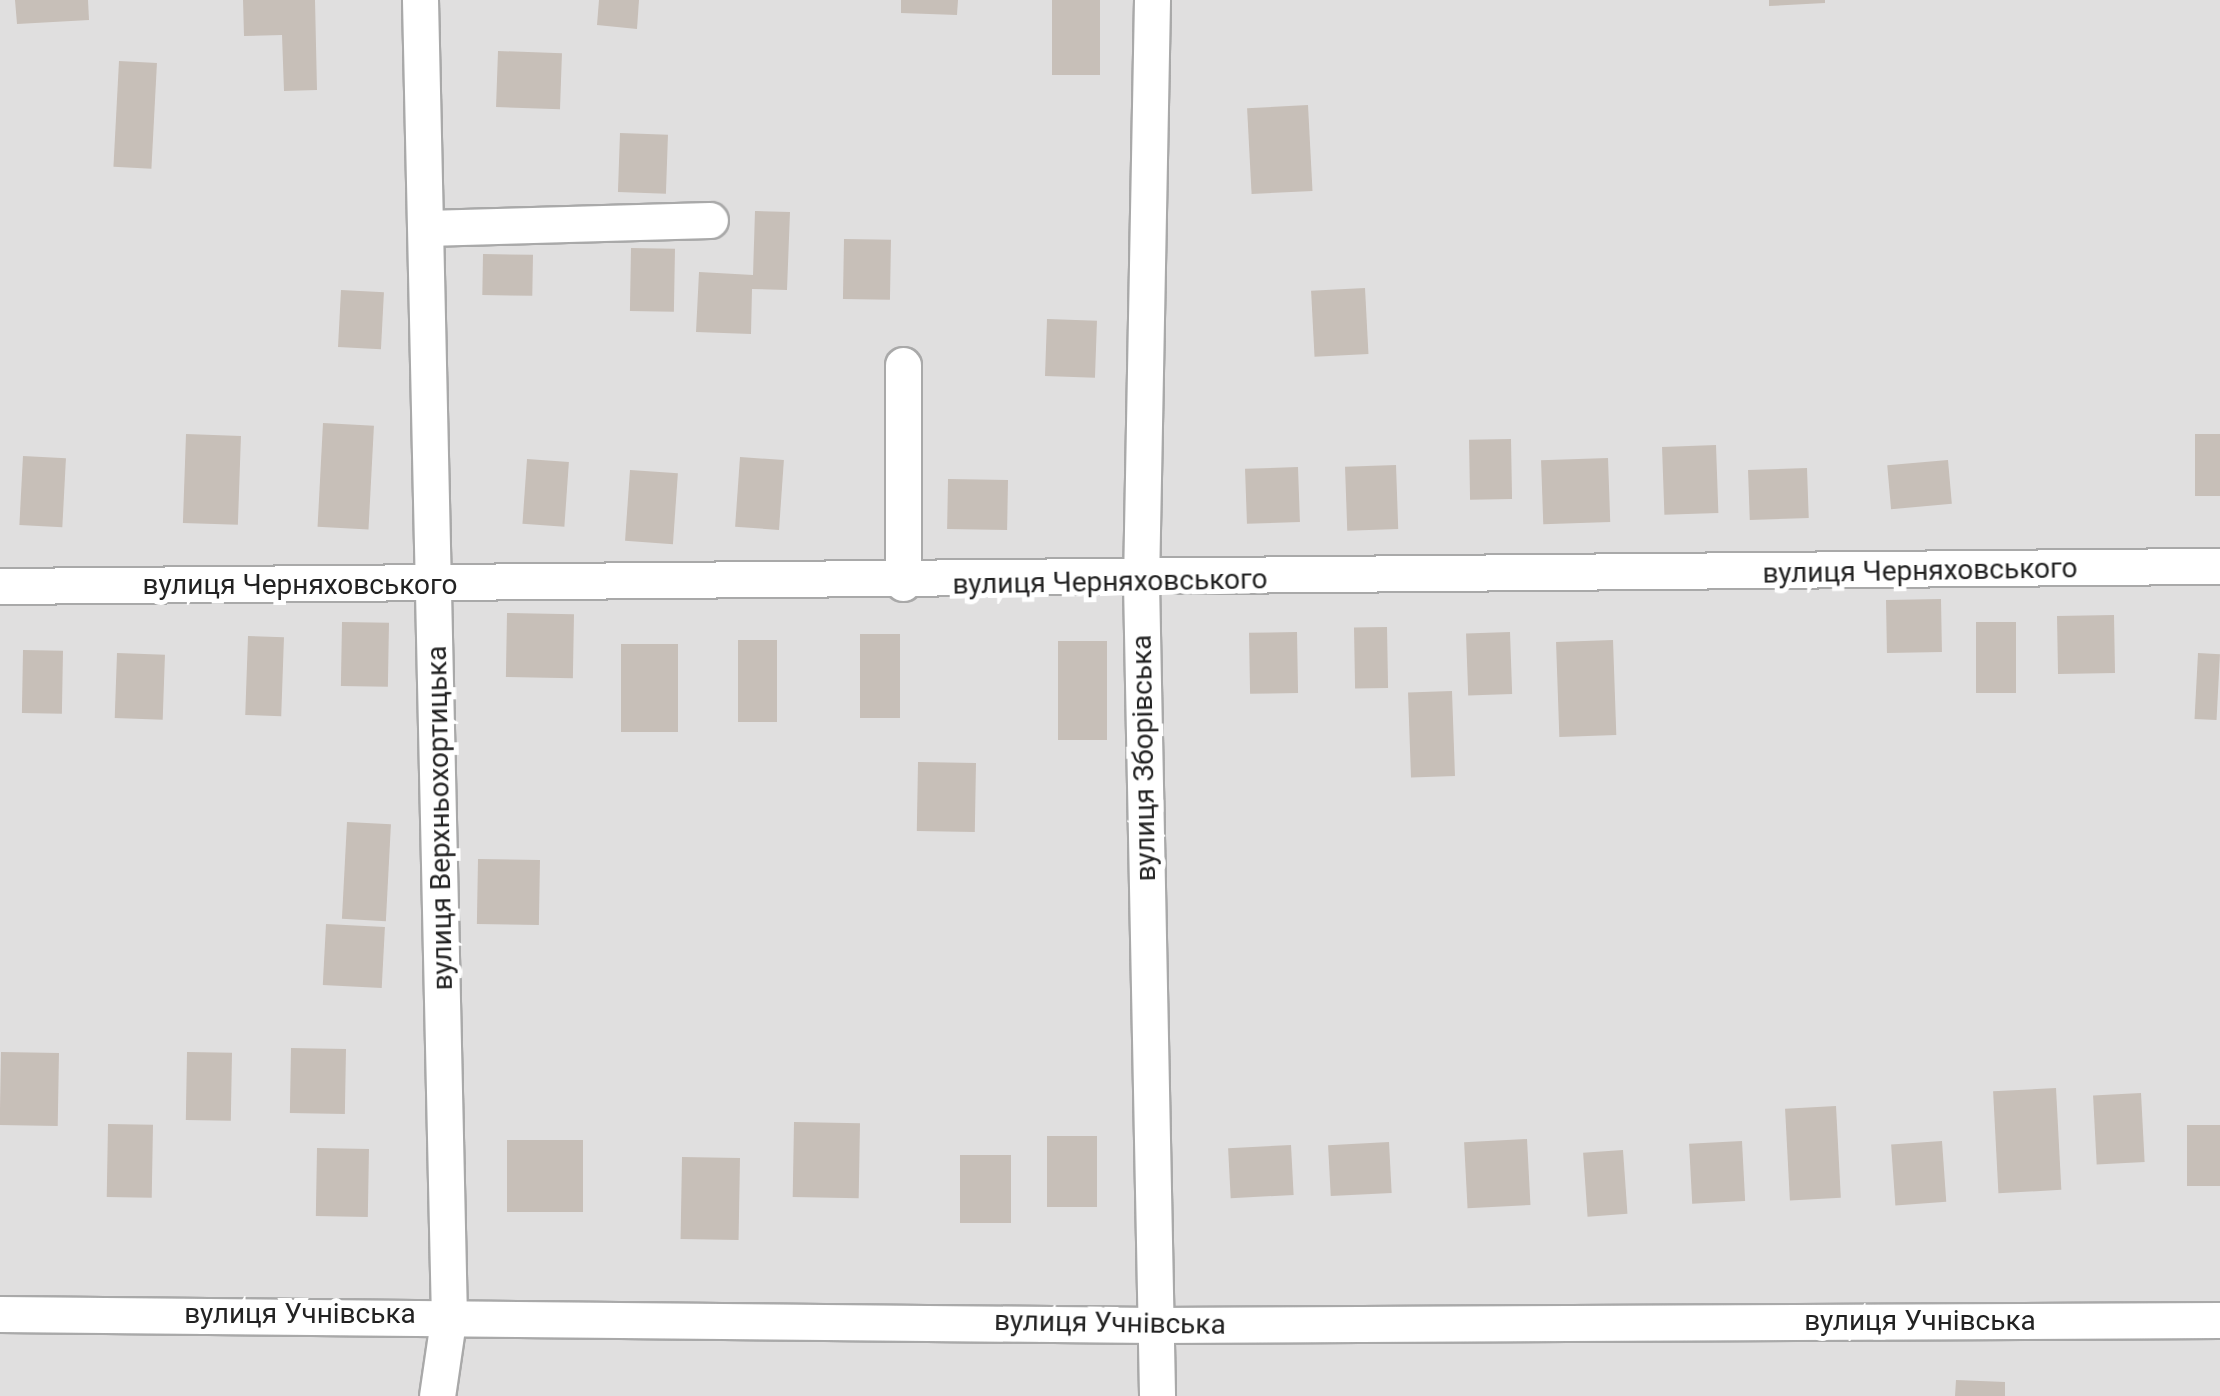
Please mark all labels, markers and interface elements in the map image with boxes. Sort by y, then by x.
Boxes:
street label: вулиця Черняховського [1762,551,2078,591]
street label: вулиця Черняховського [952,562,1268,602]
street label: вулиця Черняховського [143,568,457,602]
street label: вулиця Зборівська [1125,634,1163,882]
street label: вулиця Верхньохортицька [420,645,460,991]
street label: вулиця Учнівська [184,1297,416,1331]
street label: вулиця Учнівська [994,1304,1226,1342]
street label: вулиця Учнівська [1804,1304,2036,1338]

